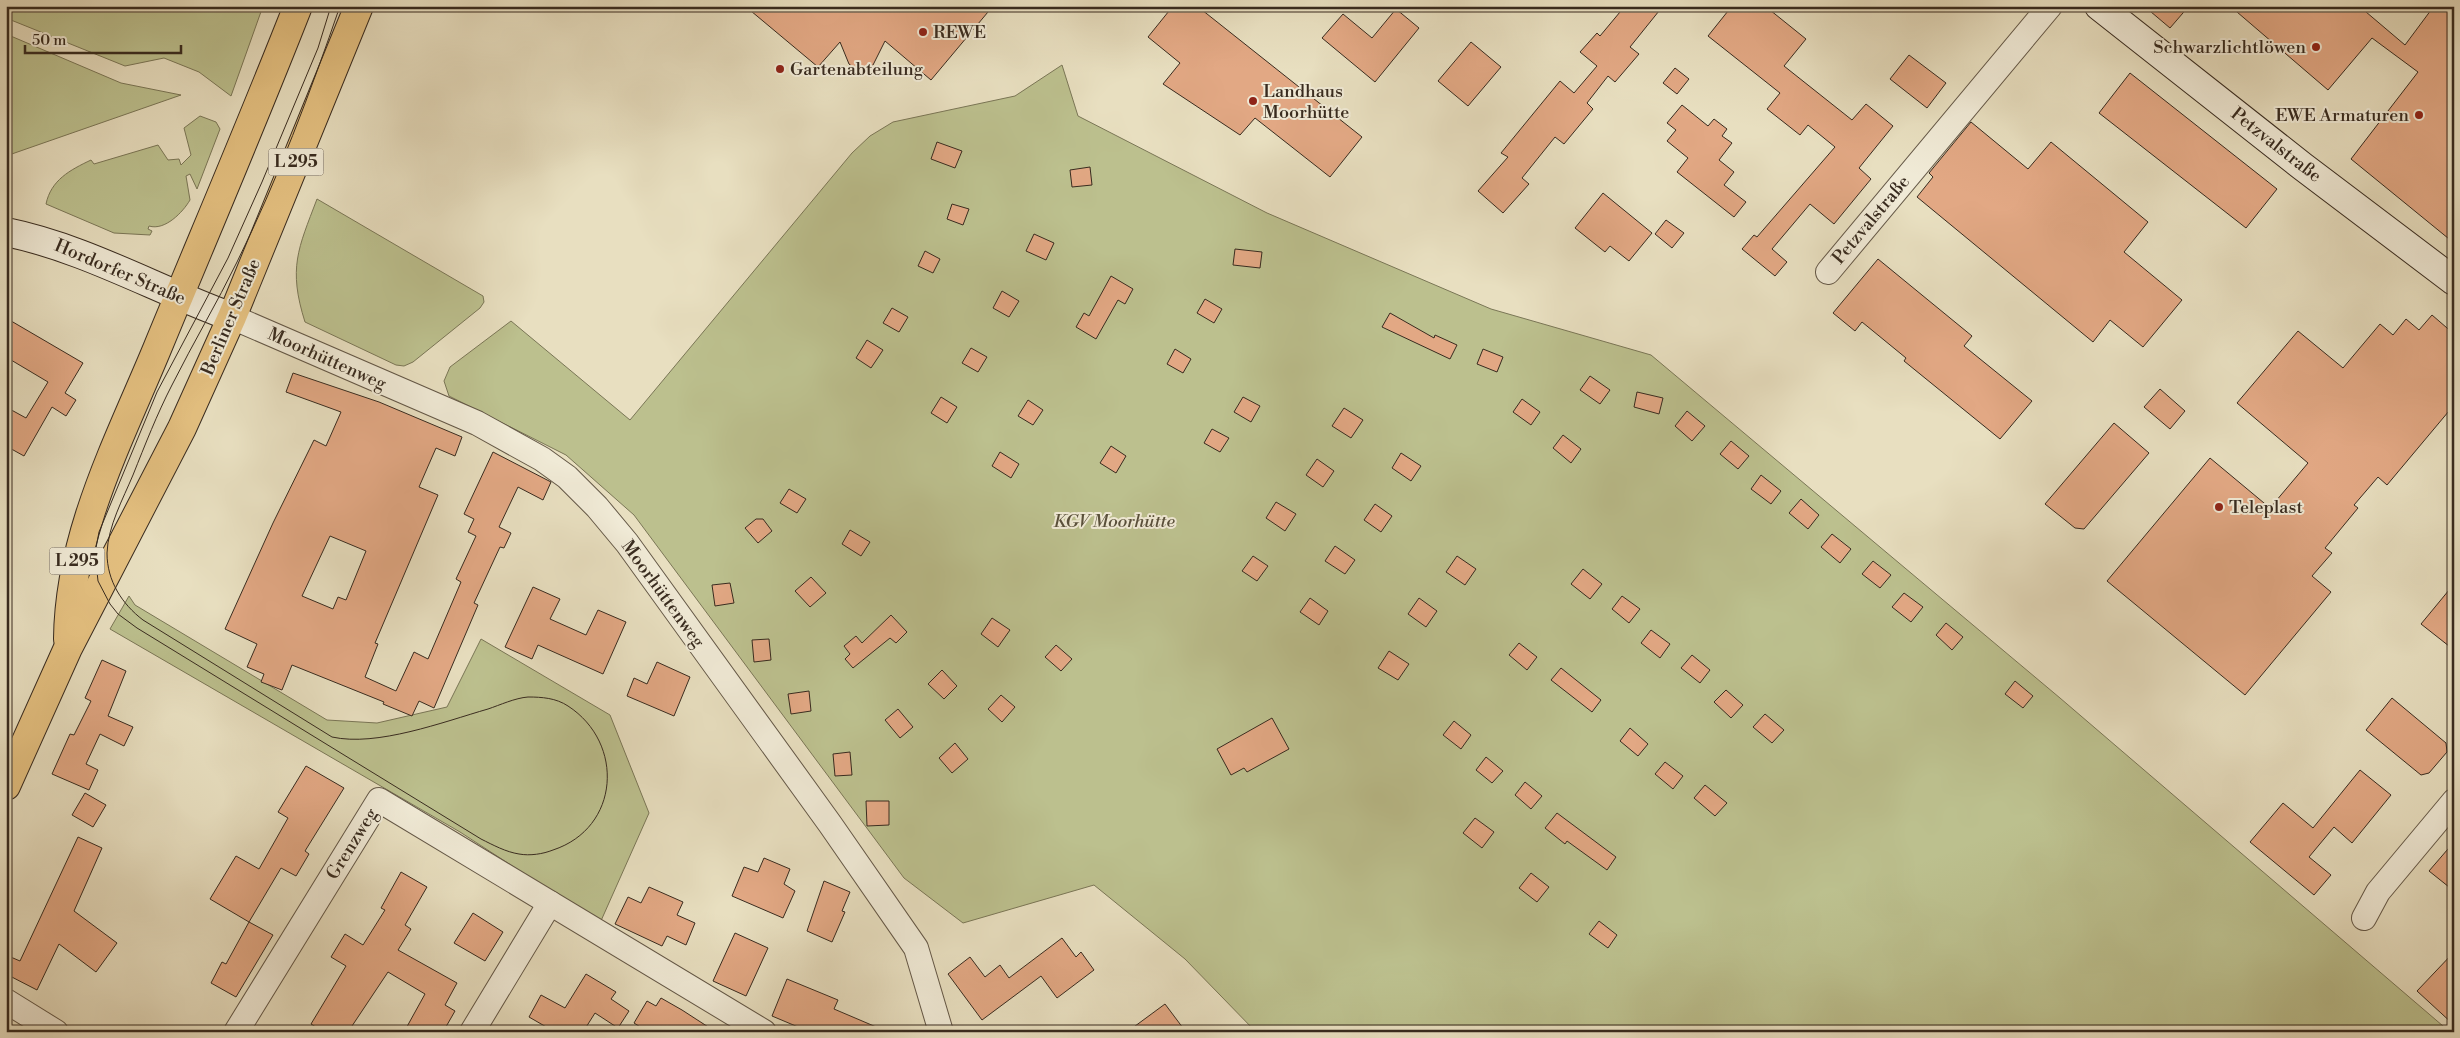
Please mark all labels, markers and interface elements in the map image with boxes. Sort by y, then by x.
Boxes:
place label: REWE [933,21,986,44]
scale bar [25,22,181,54]
marker: REWE [917,26,929,38]
text: 50 m [32,31,66,50]
place label: Schwarzlichtlöwen [2153,36,2306,59]
marker: Schwarzlichtlöwen [2310,41,2322,53]
place label: Gartenabteilung [790,58,924,81]
marker: Gartenabteilung [774,63,786,75]
place label: Landhaus Moorhütte [1263,80,1349,124]
marker: Landhaus Moorhütte [1247,95,1259,107]
street label: Petzvalstraße [2226,102,2326,188]
place label: EWE Armaturen [2275,104,2409,127]
marker: EWE Armaturen [2413,109,2425,121]
road number: L 295 [268,148,324,176]
street label: Petzvalstraße [1827,171,1915,269]
street label: Hordorfer Straße [51,234,189,310]
street label: Berliner Straße [196,255,266,380]
street label: Moorhüttenweg [264,323,391,396]
place label: Teleplast [2229,496,2303,519]
marker: Teleplast [2213,501,2225,513]
park label: KGV Moorhütte [1053,510,1175,533]
street label: Moorhüttenweg [616,536,710,653]
road number: L 295 [50,548,104,574]
street label: Grenzweg [321,803,383,884]

